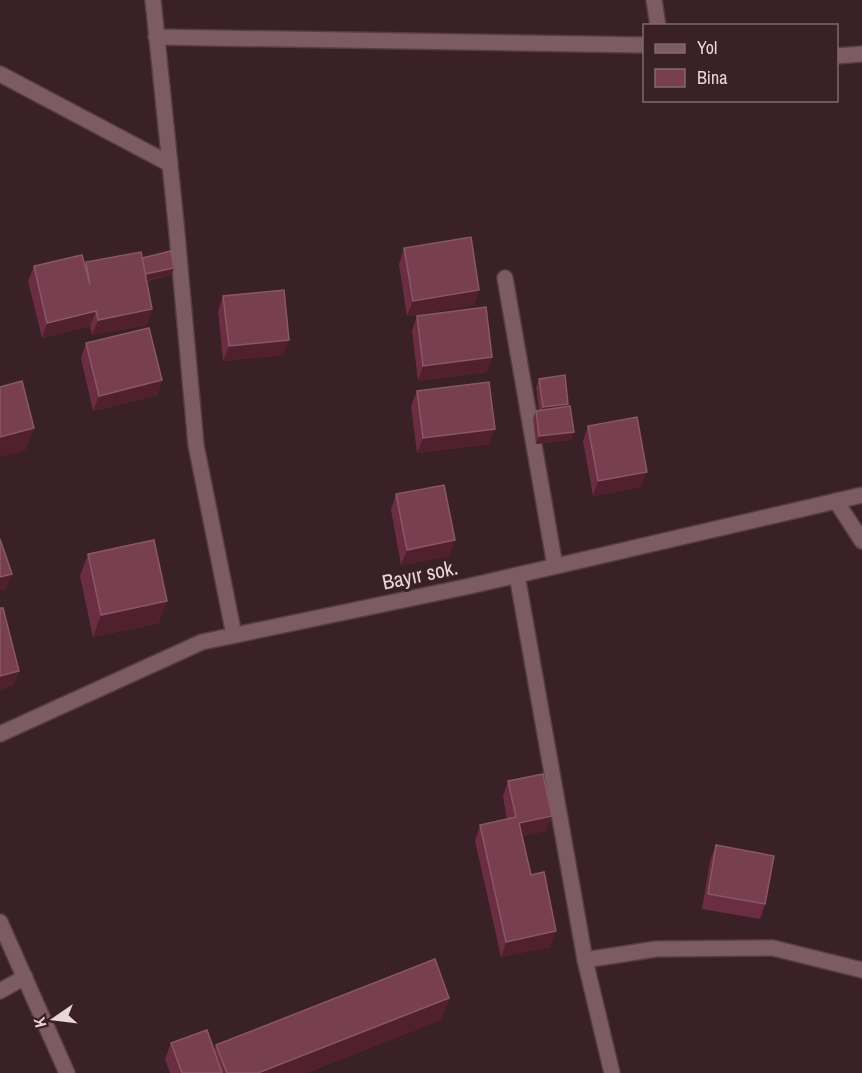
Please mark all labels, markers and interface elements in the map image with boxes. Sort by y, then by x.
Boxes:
legend [643,24,838,102]
text: Yol [697,35,717,60]
text: Bina [697,65,727,90]
street label: Bayır sok. [379,552,460,597]
north arrow [24,989,84,1049]
text: K [28,1015,51,1030]

